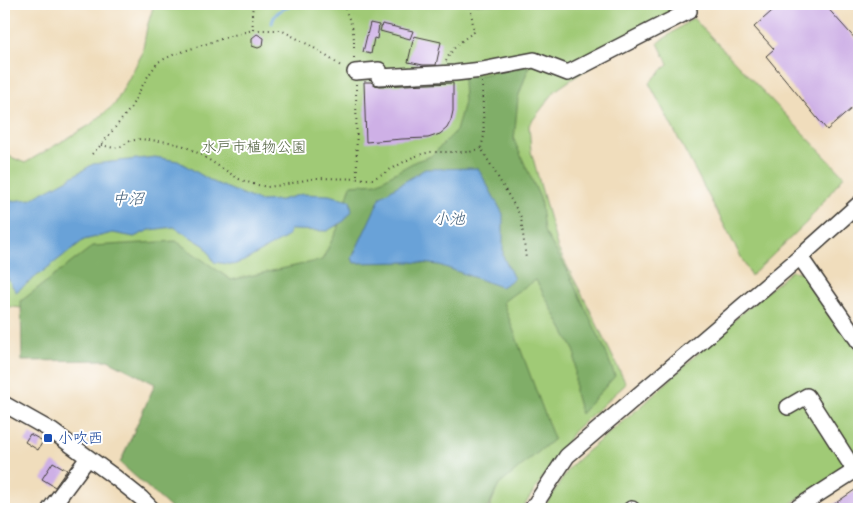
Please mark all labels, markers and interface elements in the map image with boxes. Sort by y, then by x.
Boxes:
park label: 水戸市植物公園 [201,136,307,160]
water label: 中沼 [112,187,146,212]
water label: 小池 [433,207,466,232]
place label: 小吹西 [58,427,103,451]
marker: 小吹西 [42,432,54,444]

